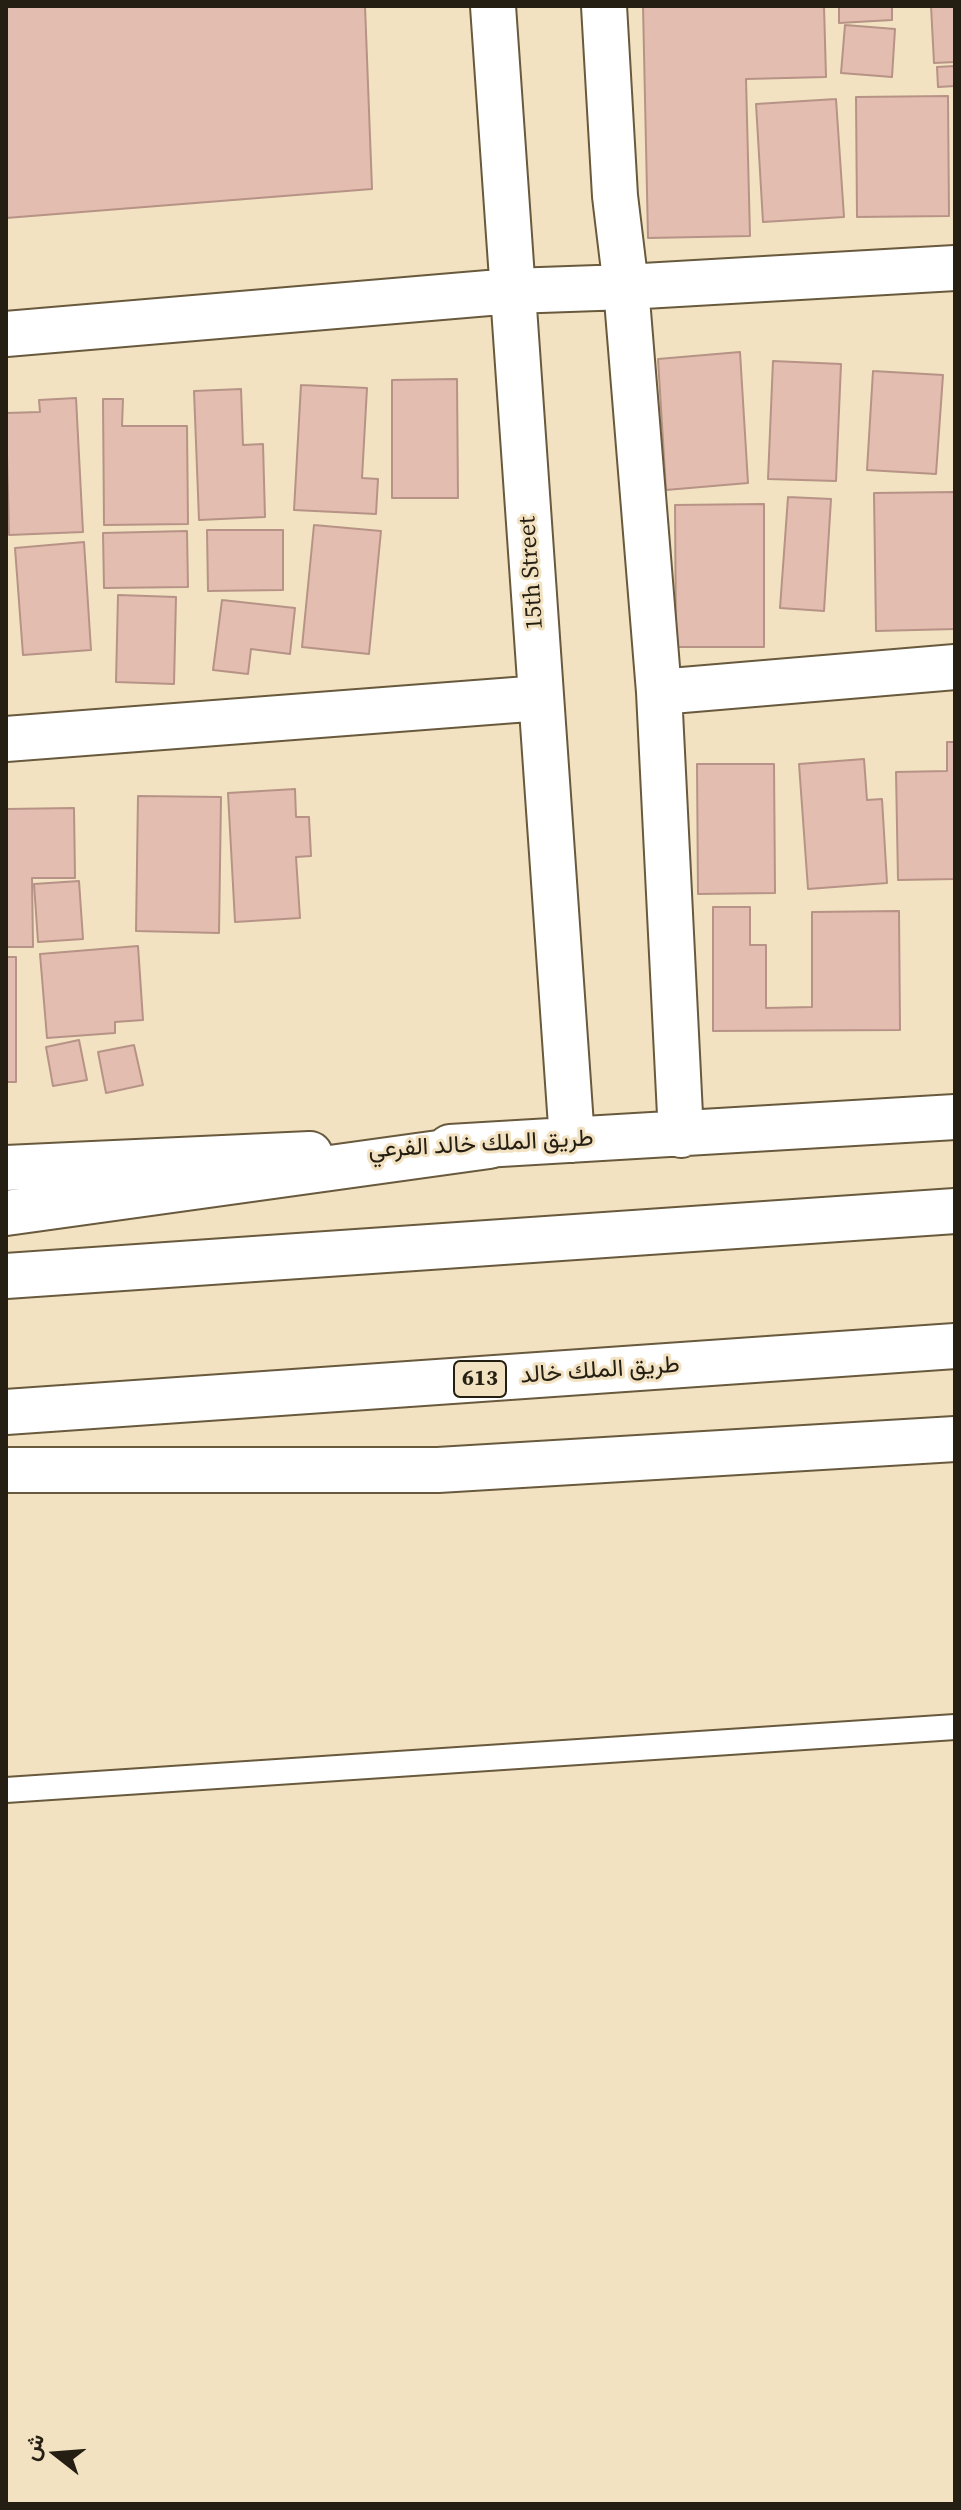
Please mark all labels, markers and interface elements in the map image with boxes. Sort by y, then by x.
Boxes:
street label: 15th Street [514,515,550,631]
street label: طريق الملك خالد الفرعي [368,1125,594,1165]
street label: طريق الملك خالد [519,1351,681,1391]
road number: 613 [454,1361,506,1397]
north arrow [16,2414,96,2494]
text: ش [15,2430,51,2464]

